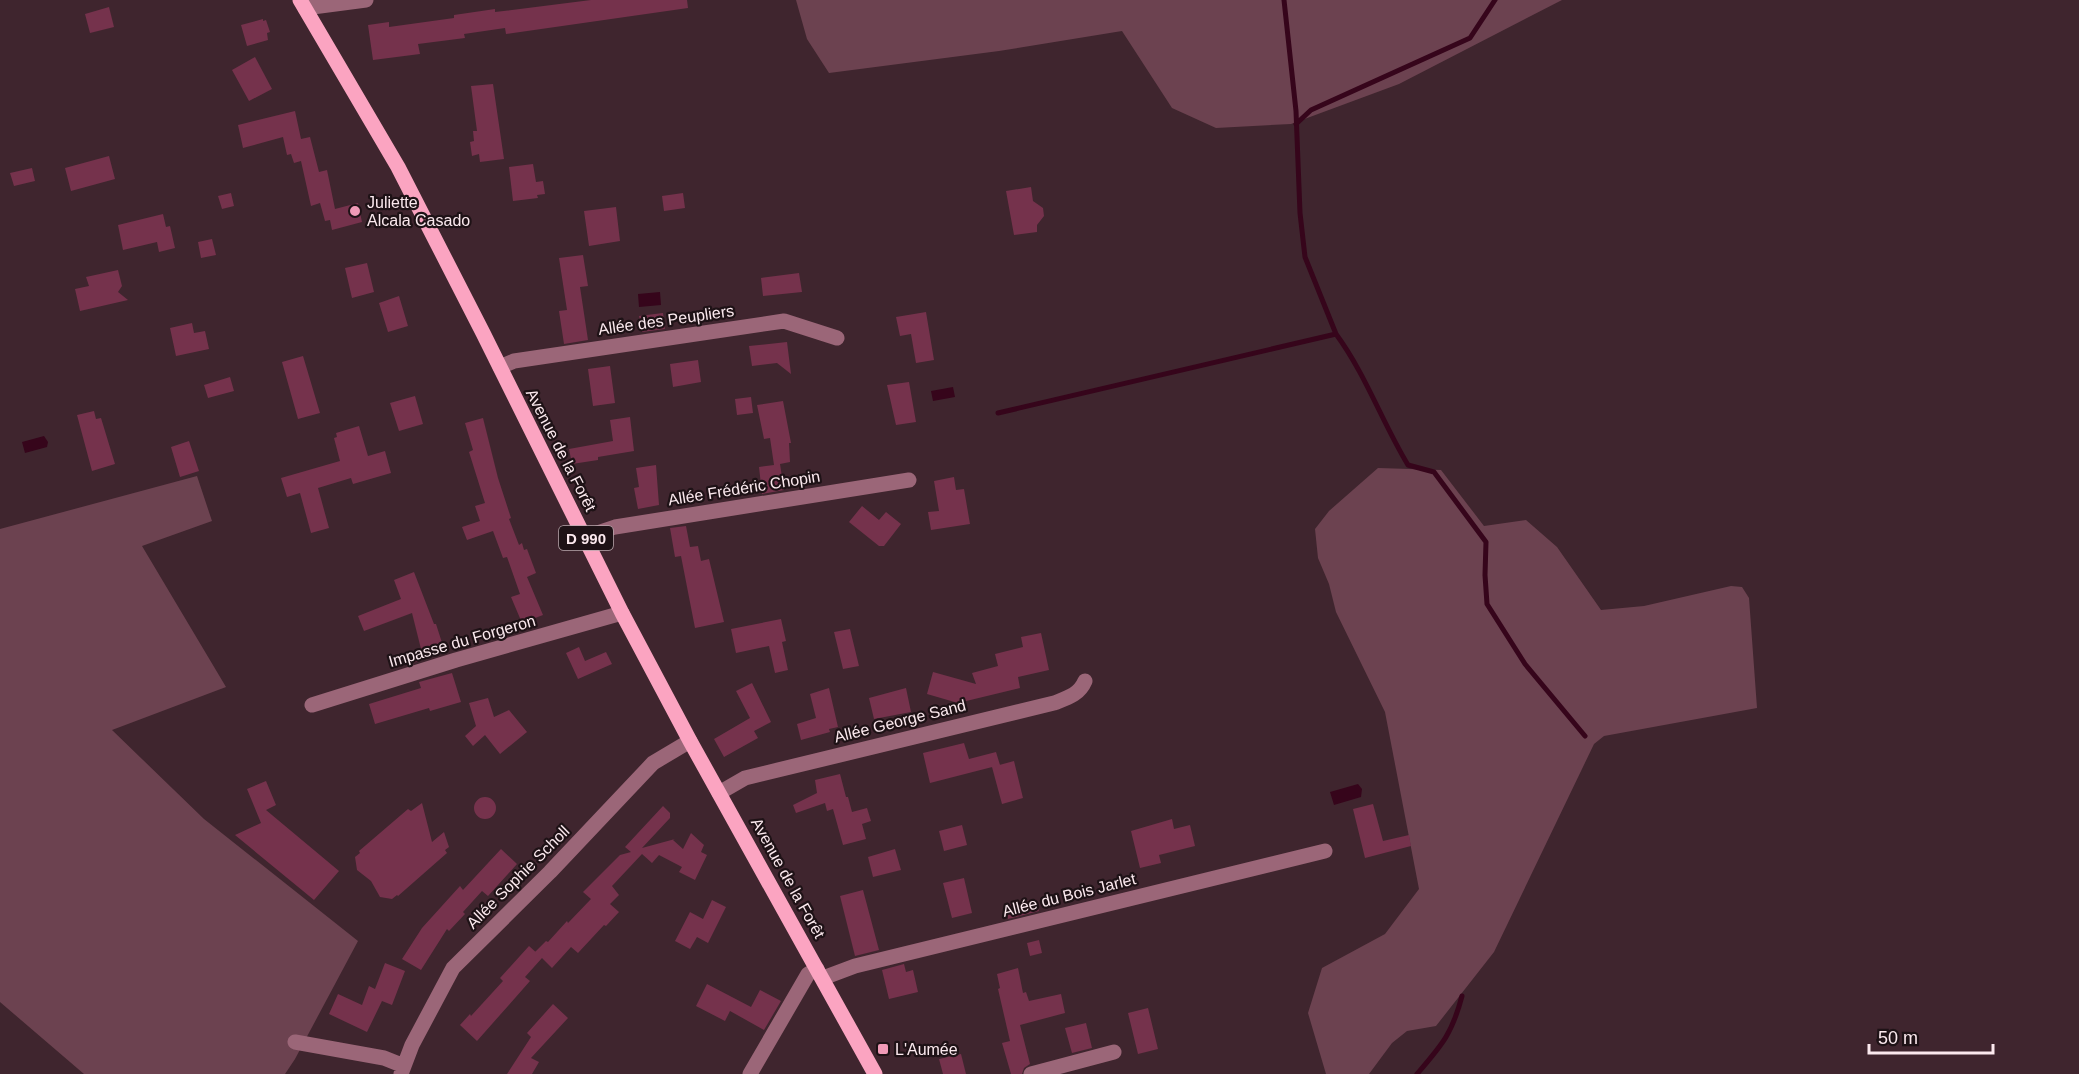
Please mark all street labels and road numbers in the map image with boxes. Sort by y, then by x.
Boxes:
street label: Allée des Peupliers [597,302,735,338]
street label: Avenue de la Forêt [523,386,599,514]
street label: Allée Frédéric Chopin [667,468,821,508]
road number: D 990 [559,526,613,550]
street label: Impasse du Forgeron [387,612,537,670]
street label: Allée George Sand [832,696,968,746]
street label: Avenue de la Forêt [748,815,828,942]
street label: Allée Sophie Scholl [463,822,573,932]
street label: Allée du Bois Jarlet [1000,870,1138,920]

